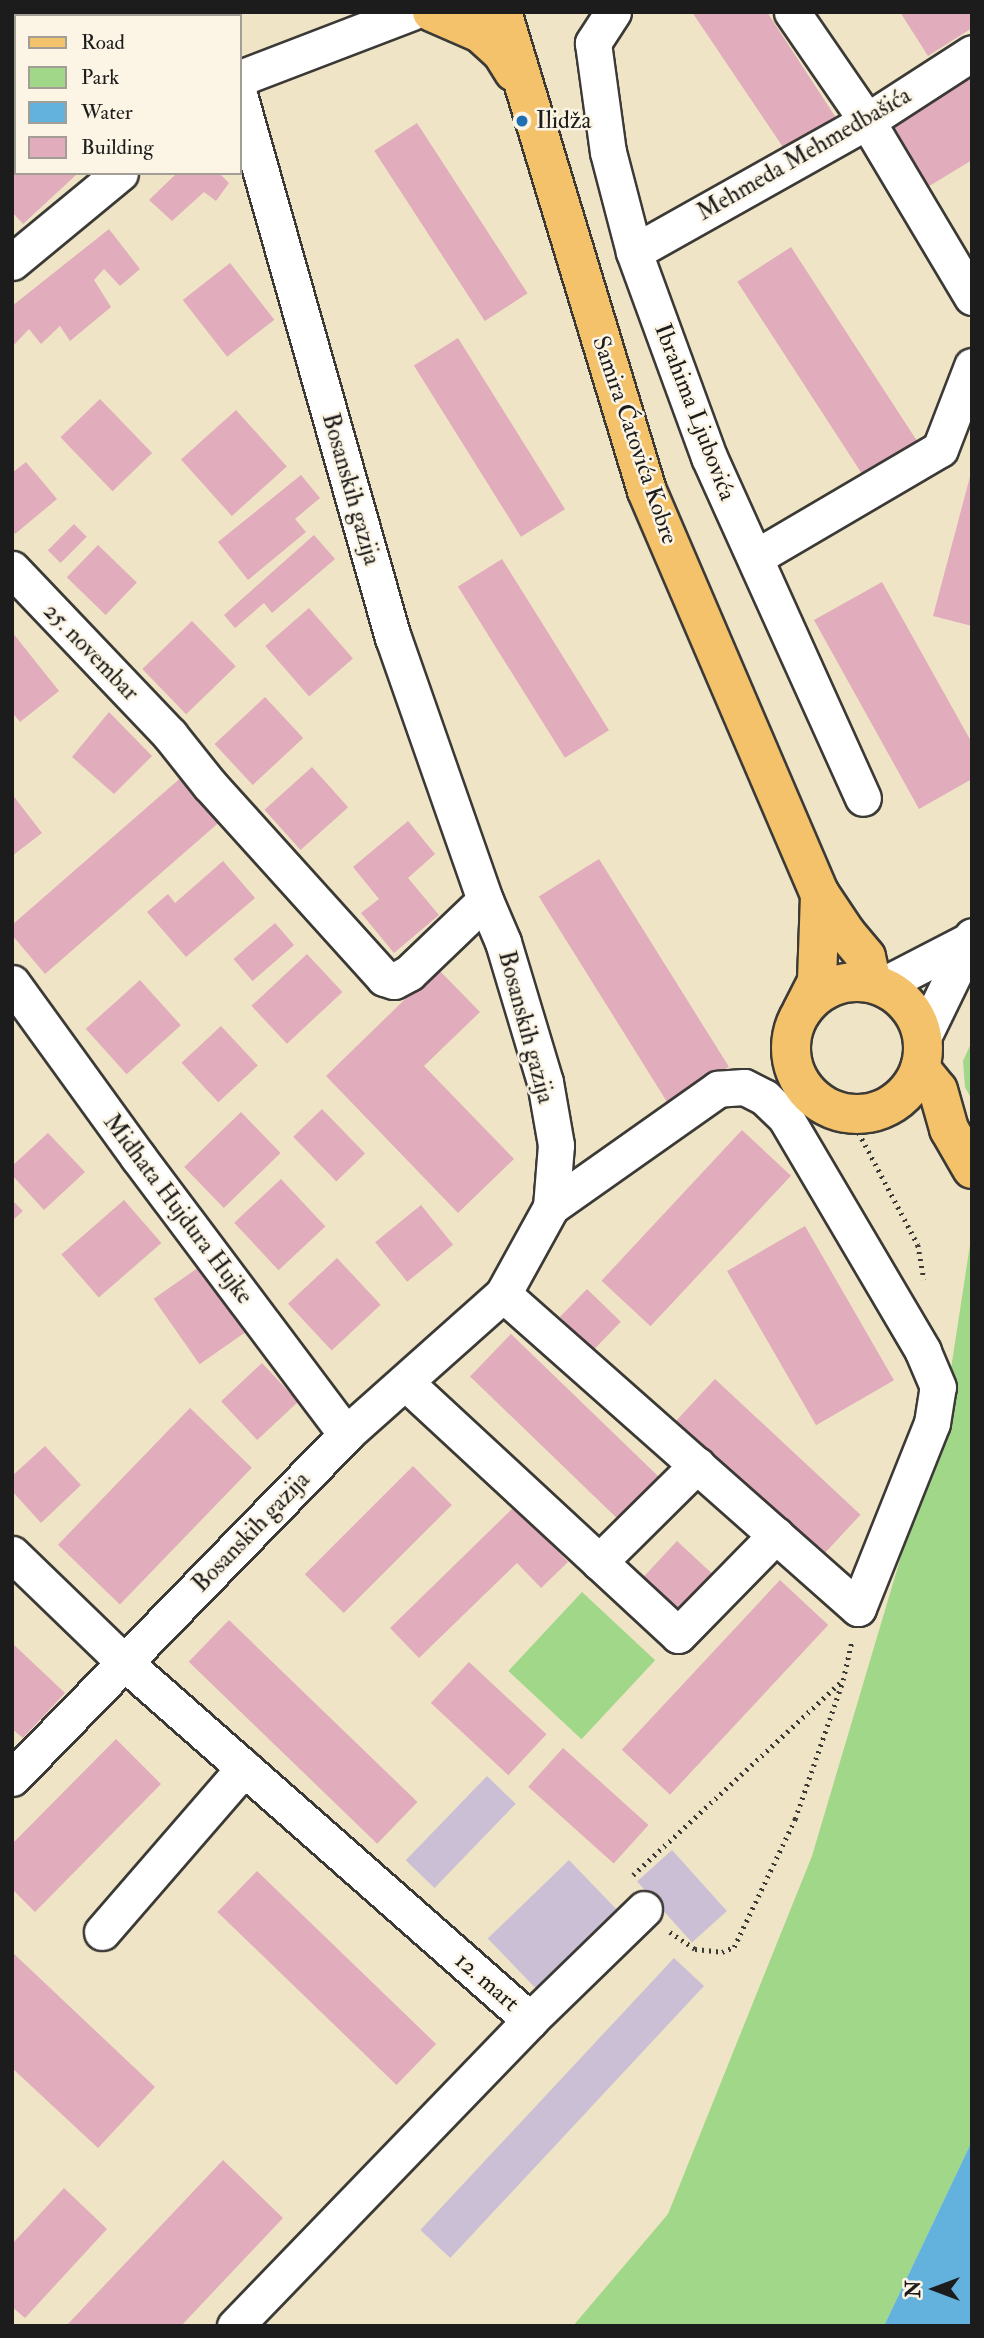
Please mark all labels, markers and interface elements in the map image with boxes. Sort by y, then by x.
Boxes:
legend [14,14,242,175]
text: Road [81,29,125,56]
text: Park [81,64,119,91]
street label: Mehmeda Mehmedbašića [692,81,916,227]
text: Water [81,99,133,126]
place label: Ilidža [536,107,591,135]
marker: Ilidža [514,113,530,129]
text: Building [81,134,154,161]
street label: Ibrahima Ljubovića [648,319,742,505]
street label: Samira Ćatovića Kobre [586,332,684,548]
street label: Bosanskih gazija [316,410,386,568]
street label: 25. novembar [37,597,145,707]
street label: Bosanskih gazija [492,948,560,1106]
street label: Midhata Hujdura Hujke [97,1108,259,1310]
street label: Bosanskih gazija [186,1466,316,1598]
street label: 12. mart [449,1946,525,2018]
north arrow [900,2254,970,2324]
text: N [902,2281,926,2298]

